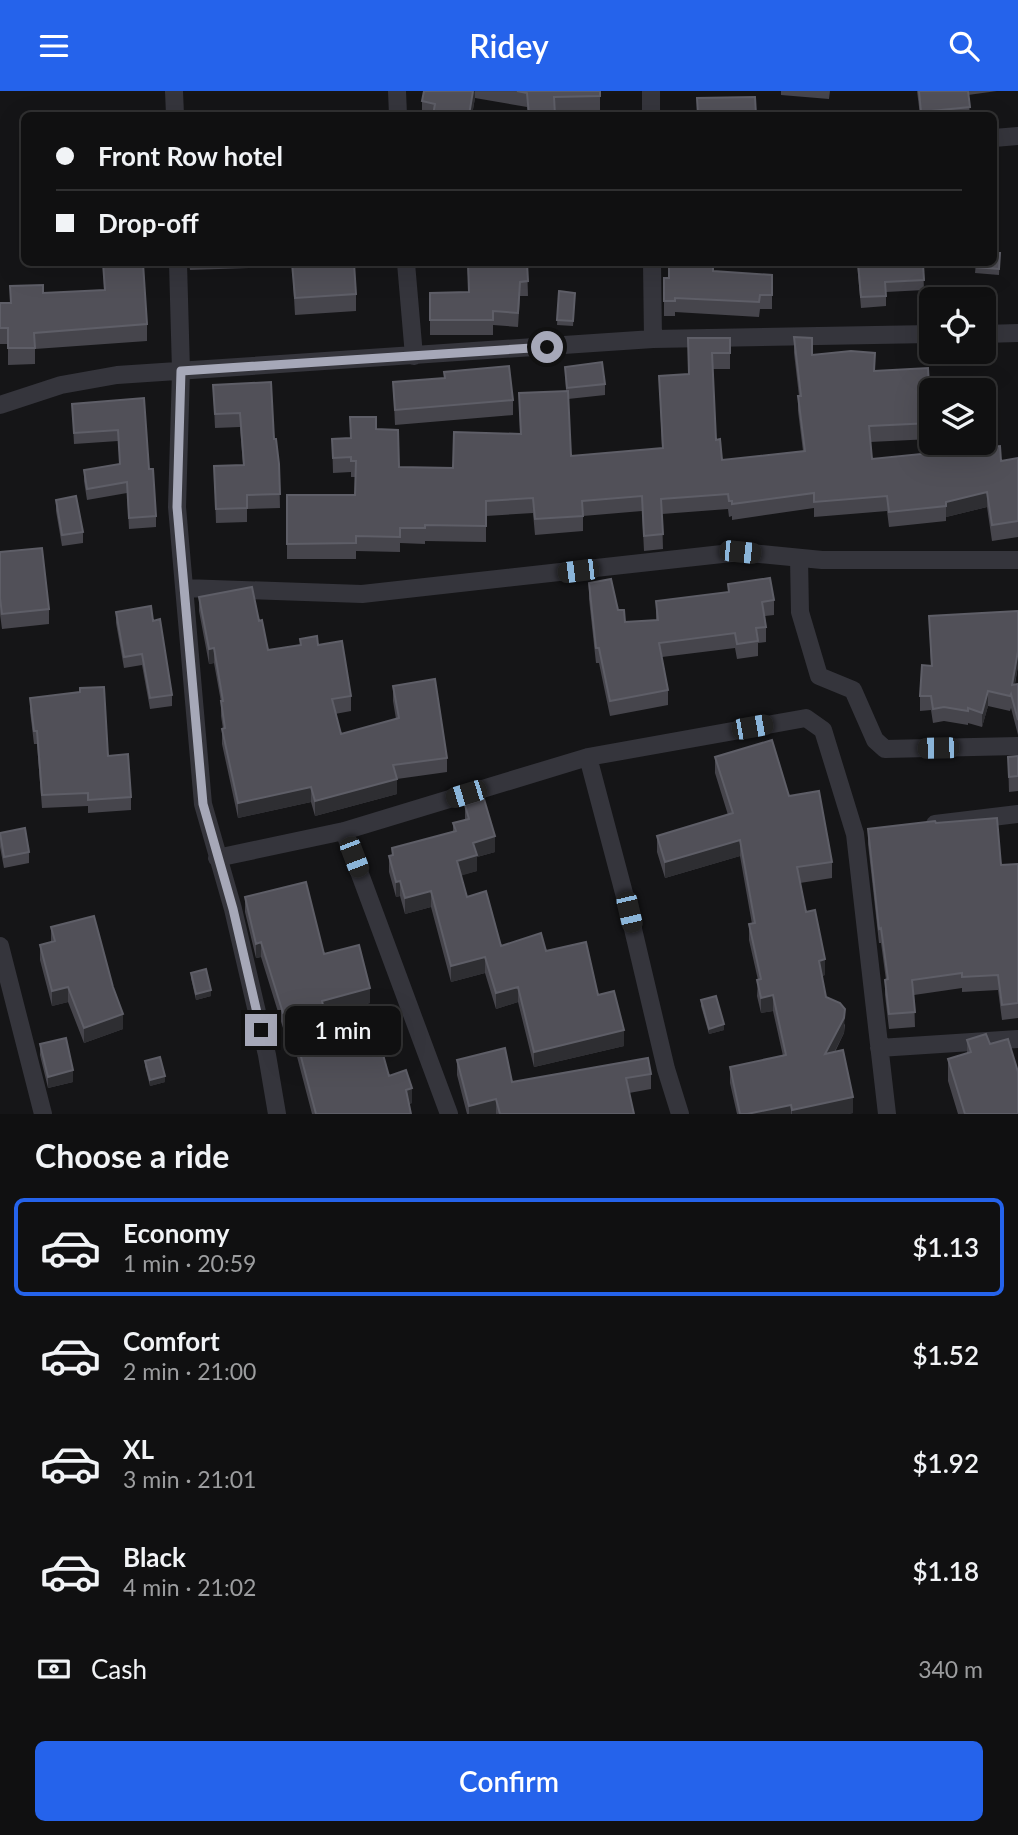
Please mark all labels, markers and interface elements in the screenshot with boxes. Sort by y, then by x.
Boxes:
text: Ridey [469,26,549,65]
icon: menu [35,27,73,65]
icon: search [945,27,983,65]
text: Front Row hotel [98,140,283,172]
text: Drop-off [98,207,199,239]
map controls [919,287,996,455]
button: locate [919,287,996,364]
route start [531,331,563,363]
button: layers [919,378,996,455]
car [719,539,762,565]
car [556,558,601,584]
car [730,713,775,741]
car [917,737,960,759]
car [443,778,490,810]
car [337,834,372,880]
car [615,889,644,935]
callout: 1 min [286,1005,401,1055]
route end [245,1014,277,1046]
text: 1 min [315,1016,371,1044]
text: Choose a ride [35,1136,229,1175]
icon: car [39,1216,102,1279]
text: Economy [123,1217,229,1249]
text: $1.13 [913,1231,979,1263]
text: 1 min · 20:59 [123,1249,256,1277]
icon: car [39,1324,102,1387]
text: Comfort [123,1325,220,1357]
text: $1.52 [913,1339,979,1371]
text: 2 min · 21:00 [123,1357,256,1385]
icon: car [39,1432,102,1495]
text: XL [123,1433,154,1465]
text: $1.92 [913,1447,979,1479]
text: 3 min · 21:01 [123,1465,256,1493]
icon: car [39,1540,102,1603]
text: Black [123,1541,186,1573]
text: $1.18 [913,1555,979,1587]
text: 4 min · 21:02 [123,1573,256,1601]
icon: cash [35,1650,73,1688]
text: Cash [91,1653,147,1685]
text: 340 m [918,1655,983,1683]
button: Confirm [35,1741,983,1821]

